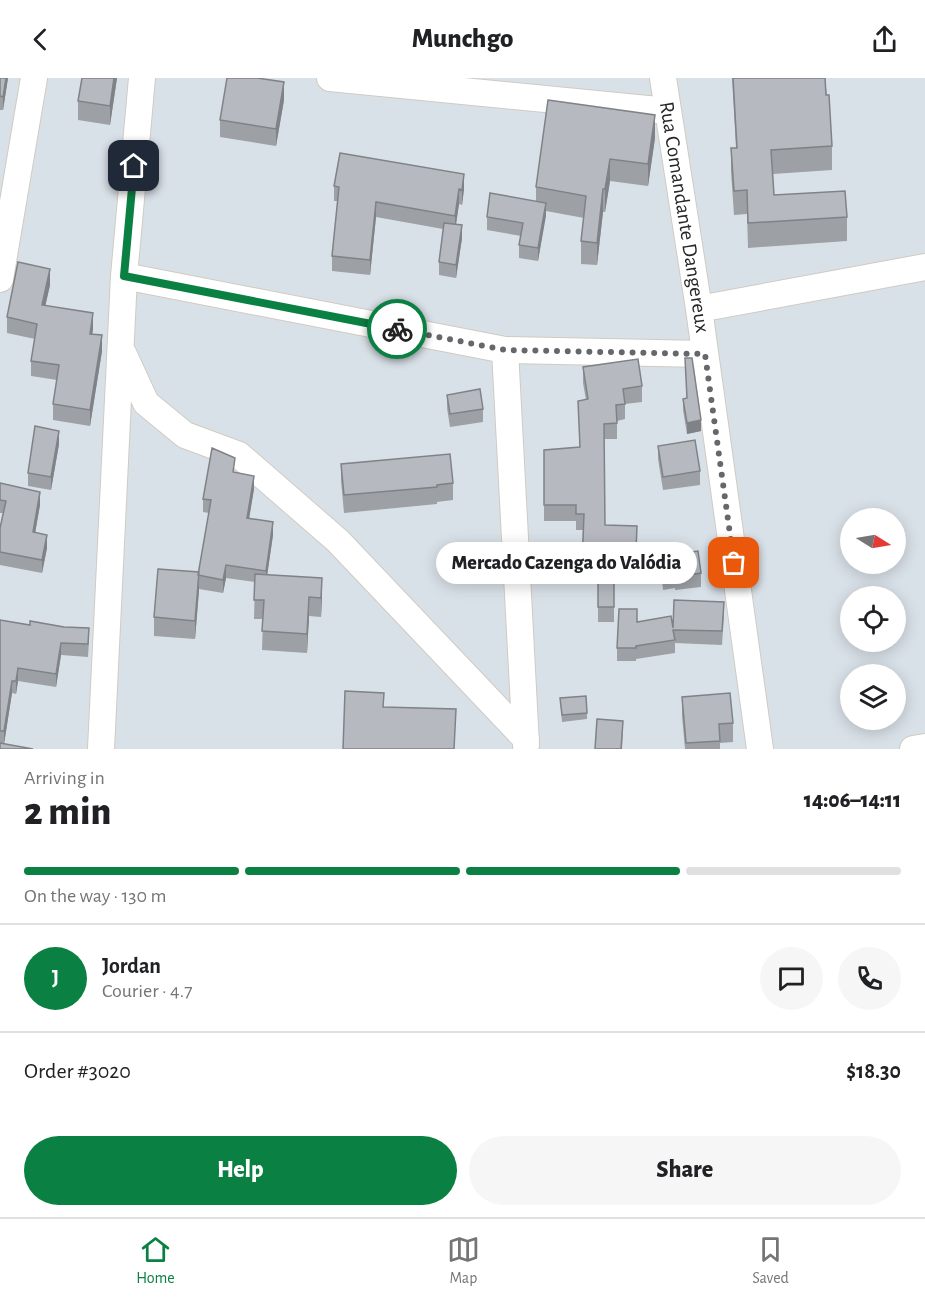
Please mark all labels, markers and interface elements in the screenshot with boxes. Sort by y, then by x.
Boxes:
icon: back [24,23,57,56]
icon: share [868,23,901,56]
text: Munchgo [412,25,513,52]
street label: Rua Comandante Dangereux [656,100,713,334]
pin [108,140,159,191]
icon: home [117,149,150,182]
courier [367,299,427,359]
icon: bike [381,313,414,346]
north arrow [840,508,906,574]
map controls [840,508,906,730]
pin [708,537,759,588]
callout: Mercado Cazenga do Valódia [437,542,698,584]
icon: bag [717,546,750,579]
text: Mercado Cazenga do Valódia [452,553,681,573]
button: locate [840,586,906,652]
button: layers [840,664,906,730]
text: Arriving in [24,768,105,788]
text: 14:06–14:11 [804,789,901,811]
text: 2 min [24,793,111,832]
text: On the way · 130 m [24,886,166,906]
button: chat [760,947,823,1010]
button: phone [838,947,901,1010]
text: Jordan [102,955,161,977]
text: J [52,967,59,989]
text: Courier · 4.7 [102,981,193,1001]
text: Order #3020 [24,1060,131,1082]
text: $18.30 [846,1060,901,1082]
button: Help [24,1136,457,1205]
button: Share [469,1136,901,1205]
tab: Home [136,1233,175,1288]
tab: Map [447,1233,480,1288]
tab: Saved [752,1233,789,1288]

